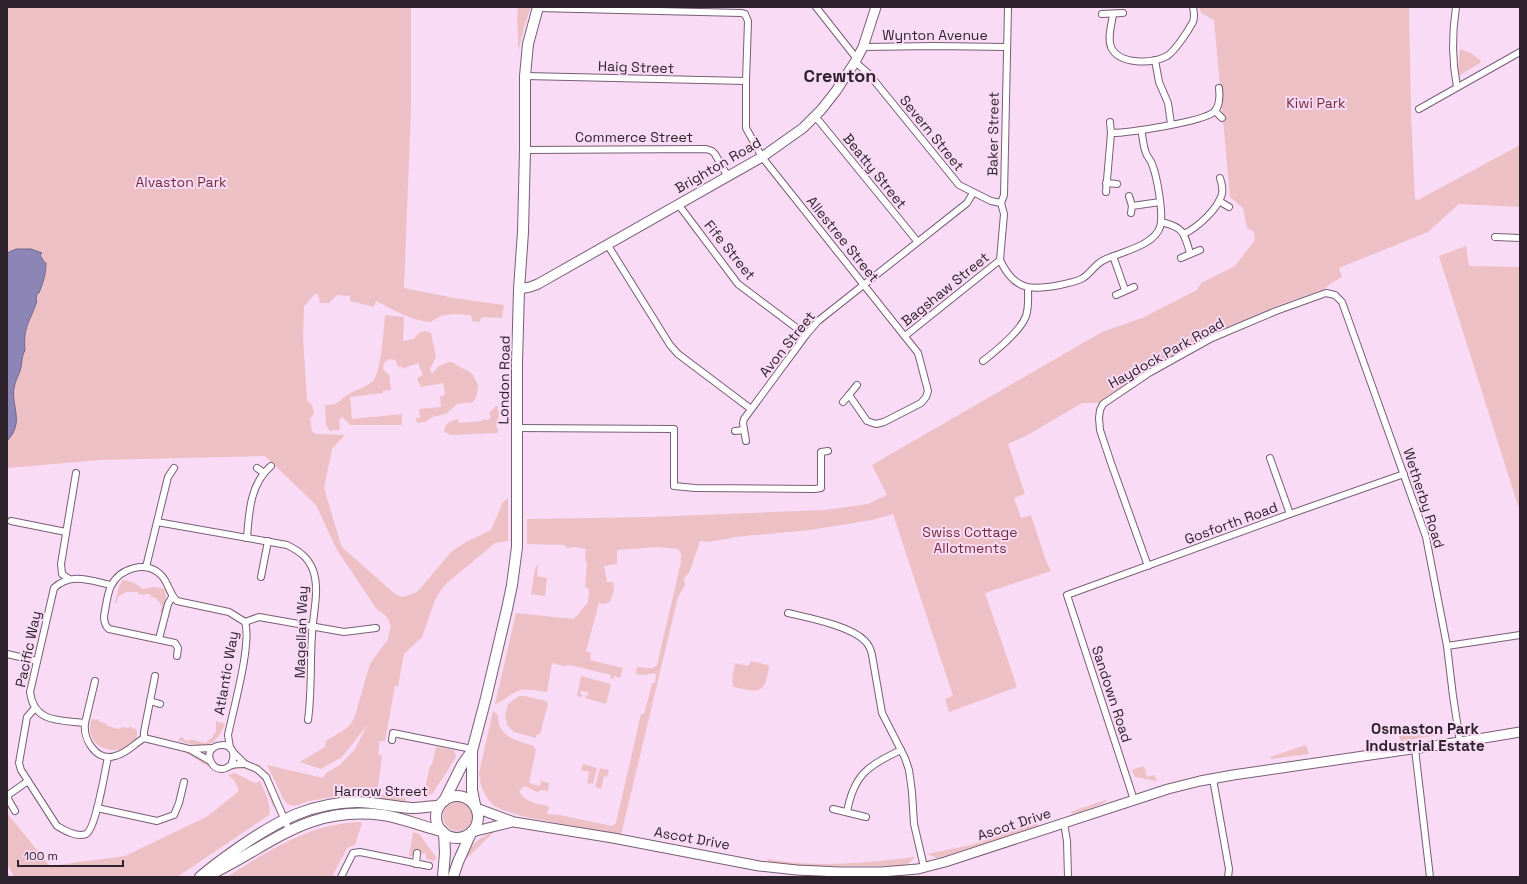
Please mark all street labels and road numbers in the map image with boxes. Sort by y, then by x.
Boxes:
street label: Wynton Avenue [882,26,988,44]
street label: Haig Street [598,57,674,77]
street label: Severn Street [896,91,968,175]
street label: Baker Street [983,92,1003,176]
street label: Commerce Street [575,128,693,146]
street label: Beatty Street [839,130,911,212]
street label: Brighton Road [672,133,764,197]
street label: Allestree Street [803,192,883,286]
street label: Fife Street [701,217,759,283]
street label: Bagshaw Street [898,248,992,330]
street label: Avon Street [755,307,819,381]
street label: Haydock Park Road [1105,314,1227,392]
street label: London Road [494,335,514,425]
street label: Wetherby Road [1399,446,1449,550]
street label: Gosforth Road [1182,498,1280,548]
street label: Magellan Way [290,585,312,679]
street label: Pacific Way [11,609,45,689]
street label: Atlantic Way [210,630,242,716]
street label: Sandown Road [1088,643,1136,745]
street label: Harrow Street [334,782,428,800]
street label: Ascot Drive [975,804,1053,844]
street label: Ascot Drive [653,822,731,854]

